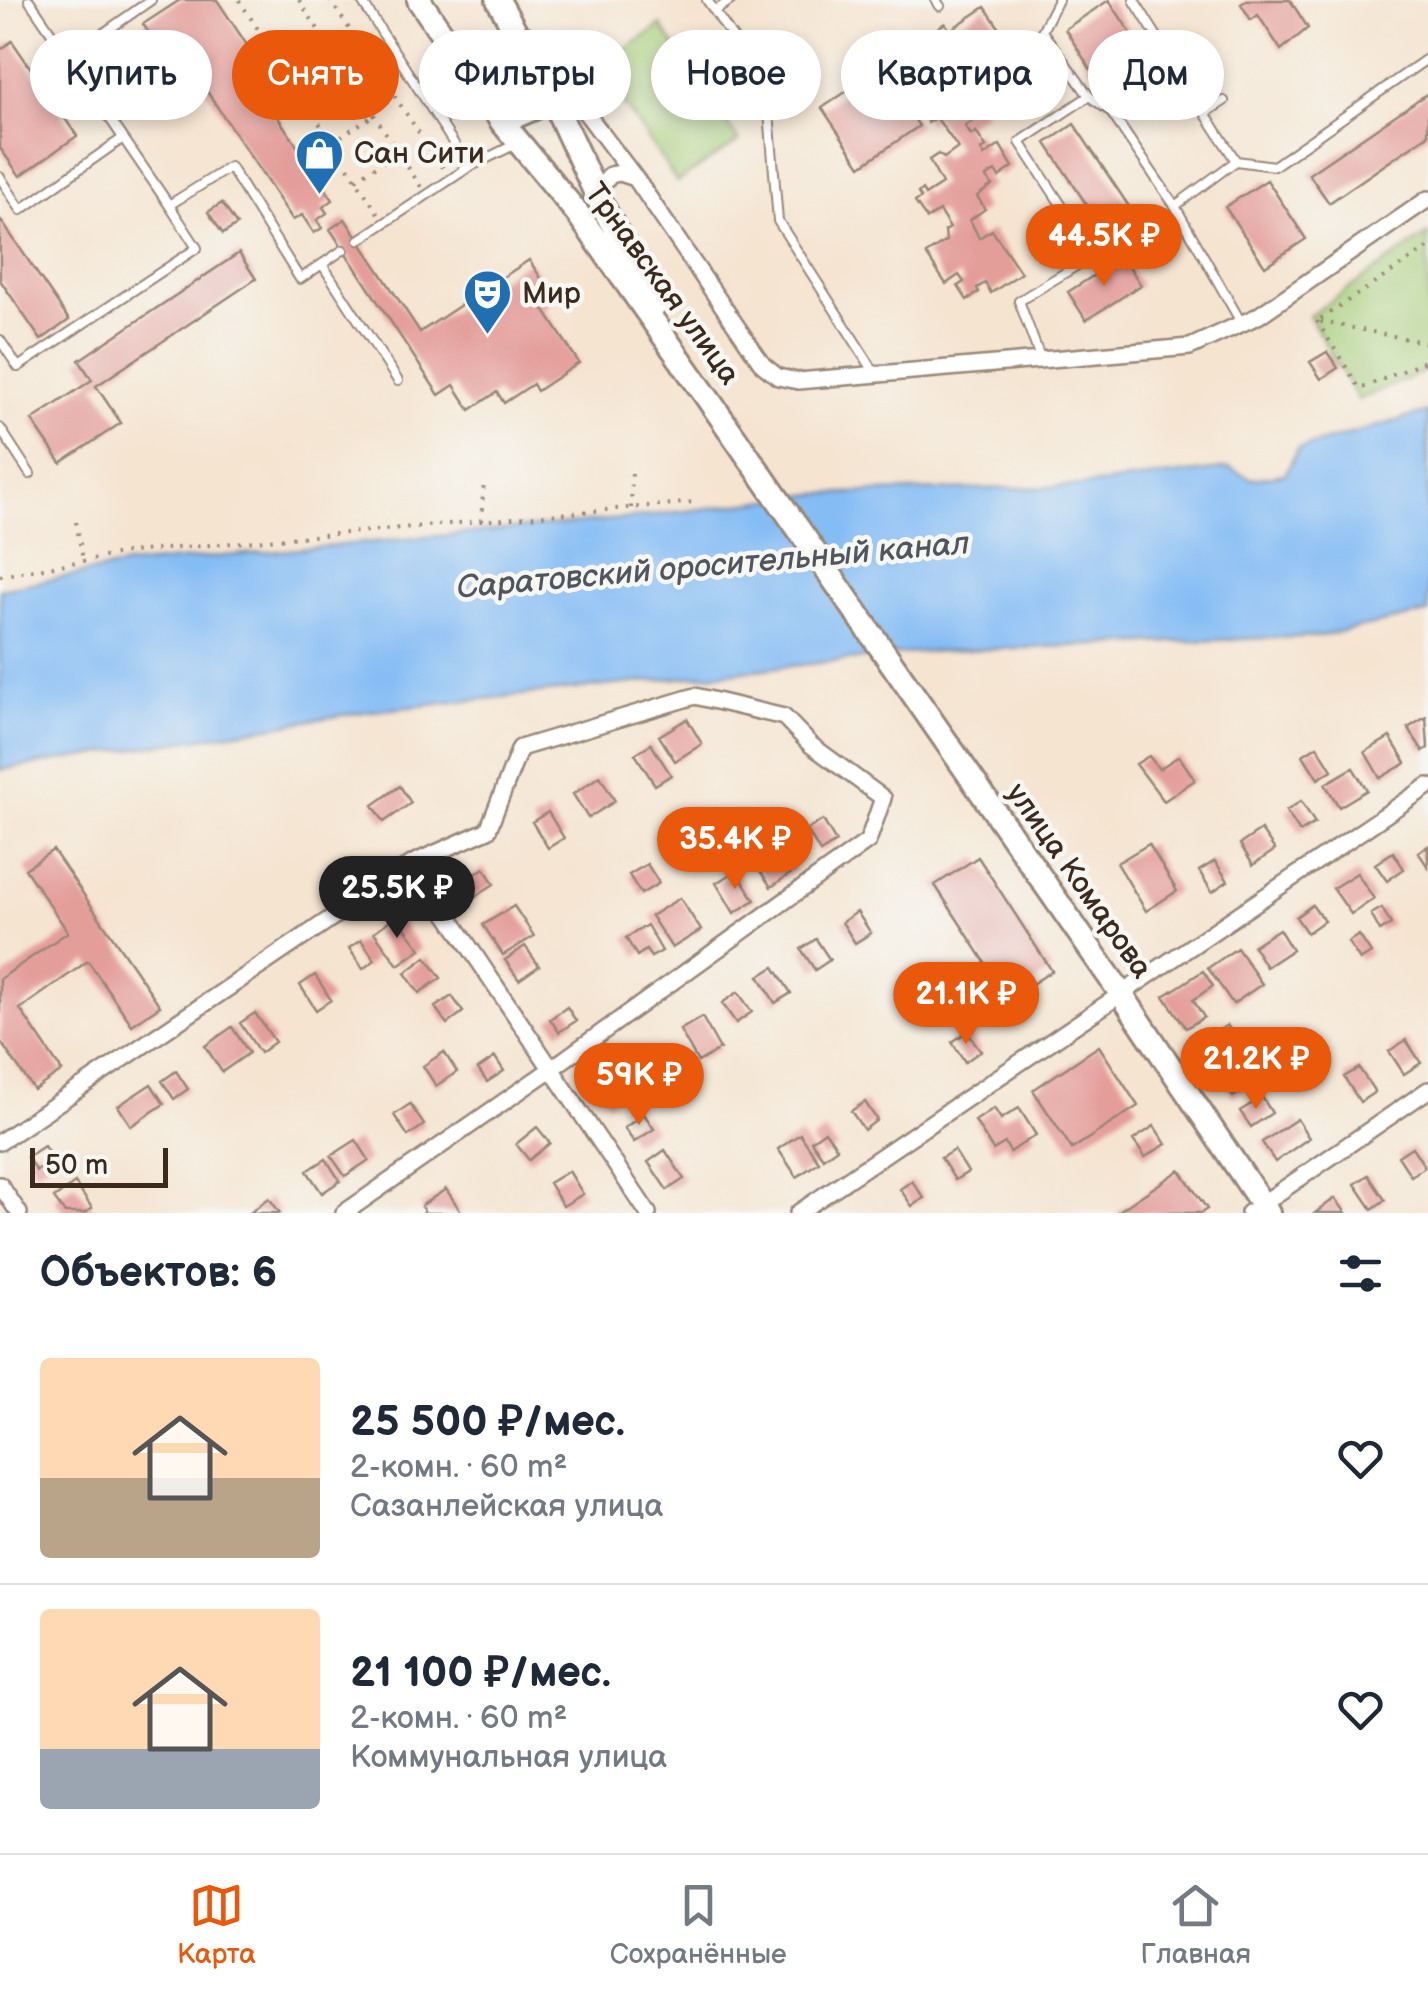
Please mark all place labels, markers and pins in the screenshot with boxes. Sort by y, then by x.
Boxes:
shop icon: Сан Сити [293,128,345,196]
place label: Сан Сити [354,136,485,172]
pin: 44.5K ₽ [1012,204,1196,289]
theatre icon: Мир [461,268,513,336]
place label: Мир [522,276,581,312]
pin: 35.4K ₽ [643,807,827,892]
pin: 25.5K ₽ [305,856,489,941]
pin: 21.1K ₽ [874,962,1058,1047]
pin: 21.2K ₽ [1164,1027,1348,1112]
pin: 59K ₽ [569,1043,709,1128]

